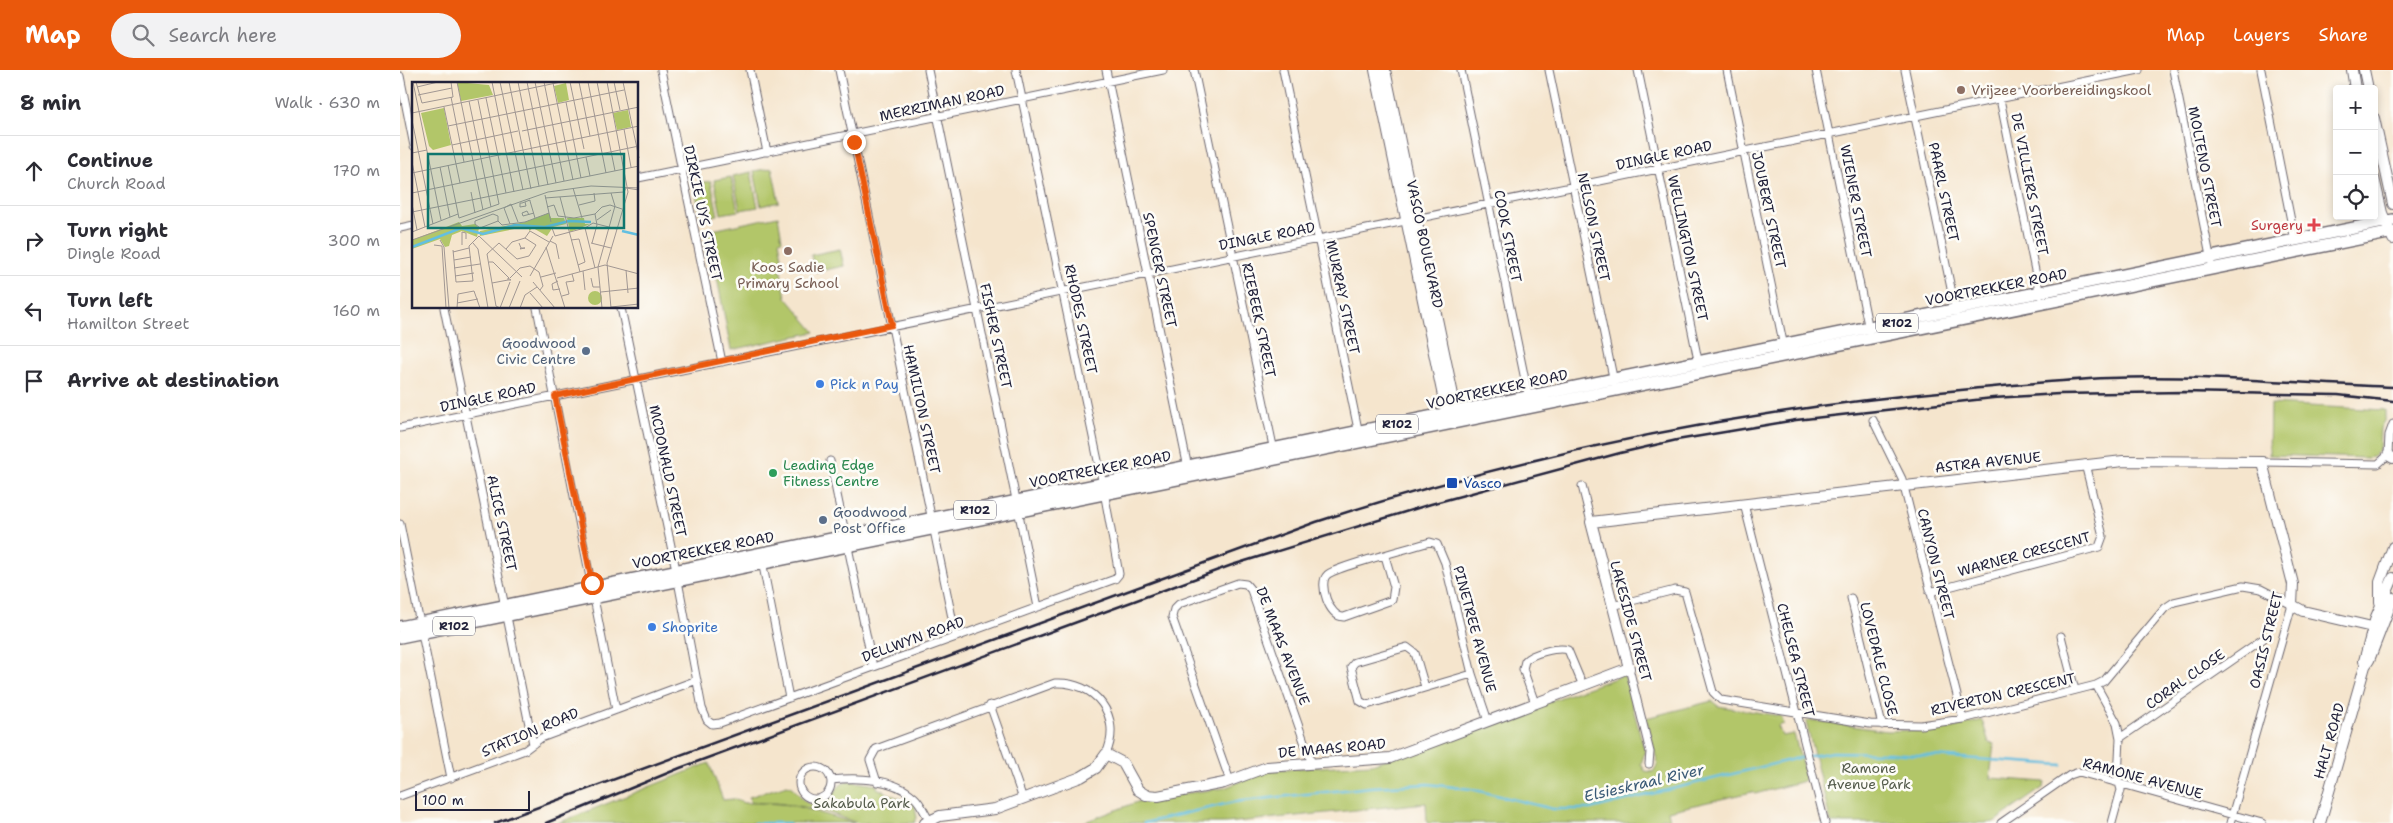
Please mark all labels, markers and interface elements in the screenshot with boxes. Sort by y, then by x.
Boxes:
search box [111,13,461,58]
text: Map [25,19,81,51]
icon: search [129,21,157,49]
text: Search here [169,23,277,48]
text: Map [2167,23,2205,47]
text: Layers [2233,23,2290,47]
text: Share [2318,23,2368,47]
street label: MERRIMAN ROAD [878,81,1006,125]
place label: Vrijzee Voorbereidingskool [1971,81,2152,99]
inset map [412,82,639,309]
marker: Vrijzee Voorbereidingskool [1955,84,1967,96]
map controls [2333,85,2378,220]
button: + [2333,85,2378,130]
text: 8 min [20,89,81,117]
text: Walk · 630 m [274,92,380,113]
street label: MOLTENO STREET [2184,105,2226,229]
street label: DE VILLIERS STREET [2007,111,2053,257]
button: − [2333,130,2378,175]
route end [843,131,866,154]
street label: DINGLE ROAD [1614,136,1714,174]
street label: PAARL STREET [1925,141,1963,244]
street label: WIENER STREET [1836,143,1876,259]
street label: DIRKIE UYS STREET [680,144,726,283]
text: Continue [67,148,153,173]
street label: JOUBERT STREET [1748,150,1790,270]
icon: ahead [20,157,48,185]
text: 170 m [333,160,380,181]
street label: NELSON STREET [1574,171,1614,283]
text: Church Road [67,173,166,194]
street label: WELLINGTON STREET [1664,173,1712,323]
button: locate [2333,175,2378,220]
street label: VASCO BOULEVARD [1403,178,1447,310]
street label: COOK STREET [1490,188,1526,284]
street label: SPENCER STREET [1139,211,1181,330]
place label: Surgery [2251,216,2303,234]
text: Turn right [67,218,168,243]
street label: DINGLE ROAD [1217,218,1317,254]
marker: Surgery [2307,218,2321,232]
icon: right [20,227,48,255]
text: 300 m [328,230,380,251]
street label: MURRAY STREET [1322,238,1364,356]
text: Dingle Road [67,243,161,264]
marker: Koos Sadie Primary School [782,245,794,257]
place label: Koos Sadie Primary School [737,258,839,292]
street label: RIEBEEK STREET [1238,261,1280,379]
street label: RHODES STREET [1061,263,1101,376]
street label: VOORTREKKER ROAD [1924,264,2068,310]
street label: FISHER STREET [976,282,1016,391]
text: Turn left [67,288,153,313]
icon: left [20,297,48,325]
text: 160 m [333,300,380,321]
text: Hamilton Street [67,313,190,334]
road number: R102 [1876,314,1918,332]
place label: Goodwood Civic Centre [496,334,576,368]
street label: HAMILTON STREET [900,343,945,476]
marker: Goodwood Civic Centre [580,345,592,357]
street label: VOORTREKKER ROAD [1425,365,1569,413]
icon: arrive [20,367,48,395]
text: Arrive at destination [67,368,279,393]
place label: Pick n Pay [830,375,899,393]
street label: DINGLE ROAD [438,378,538,416]
marker: Pick n Pay [814,378,826,390]
street label: MCDONALD STREET [645,403,691,539]
road number: R102 [1376,414,1418,434]
street label: VOORTREKKER ROAD [1028,446,1172,492]
street label: ASTRA AVENUE [1934,447,2042,477]
place label: Leading Edge Fitness Centre [783,456,879,490]
marker: Leading Edge Fitness Centre [767,467,779,479]
street label: ALICE STREET [483,473,521,573]
place label: Vasco [1463,474,1502,492]
marker: Vasco [1445,476,1459,490]
road number: R102 [954,500,996,520]
place label: Goodwood Post Office [833,503,907,537]
street label: CANYON STREET [1914,507,1959,622]
marker: Goodwood Post Office [817,514,829,526]
street label: VOORTREKKER ROAD [631,527,775,573]
street label: WARNER CRESCENT [1956,528,2093,580]
street label: LAKESIDE STREET [1606,559,1656,684]
street label: PINETREE AVENUE [1449,564,1501,695]
route start [581,572,604,595]
street label: DE MAAS AVENUE [1252,584,1314,708]
street label: OASIS STREET [2245,589,2287,690]
street label: LOVEDALE CLOSE [1856,600,1902,718]
street label: CHELSEA STREET [1773,601,1819,719]
street label: DELLWYN ROAD [859,612,967,666]
road number: R102 [433,616,475,636]
place label: Shoprite [662,618,718,636]
marker: Shoprite [646,621,658,633]
street label: CORAL CLOSE [2142,645,2228,713]
street label: RIVERTON CRESCENT [1929,668,2078,719]
street label: HALT ROAD [2310,701,2348,781]
street label: STATION ROAD [479,703,581,761]
street label: DE MAAS ROAD [1278,734,1386,762]
street label: RAMONE AVENUE [2081,753,2205,803]
water label: Elsieskraal River [1582,759,1707,807]
park label: Ramone Avenue Park [1827,759,1911,793]
scale bar [415,788,530,811]
text: 100 m [422,791,464,809]
park label: Sakabula Park [814,794,910,812]

